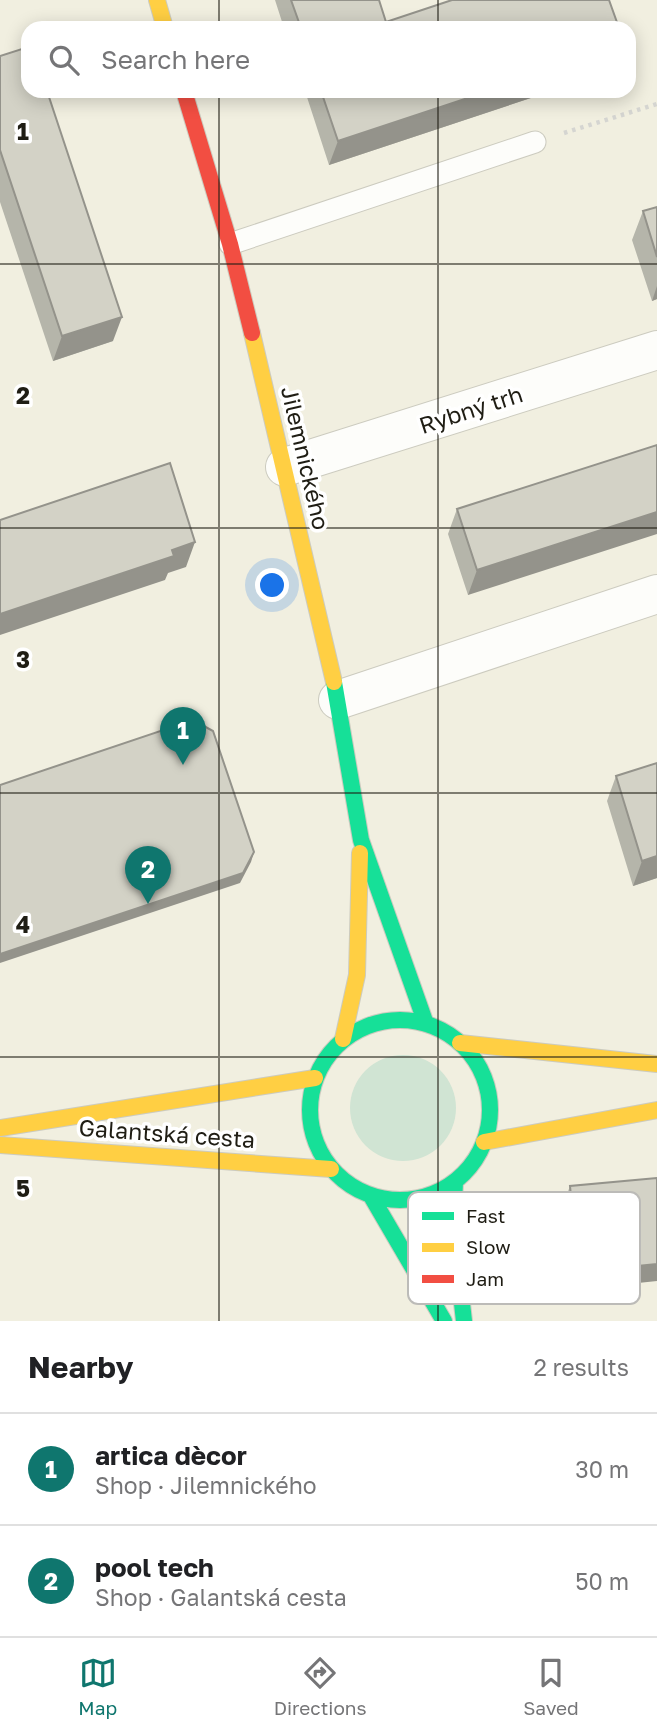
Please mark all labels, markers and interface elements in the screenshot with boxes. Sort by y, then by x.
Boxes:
search box [21,21,636,98]
icon: search [45,41,83,79]
text: Search here [101,44,250,75]
text: 1 [17,117,29,145]
street label: Rybný trh [415,379,526,439]
text: 2 [16,381,30,409]
street label: Jilemnického [276,383,336,532]
your location [255,568,289,602]
text: 3 [16,645,30,673]
pin: 1 [160,707,206,765]
pin: 2 [125,846,171,904]
text: 4 [16,910,30,938]
street label: Galantská cesta [78,1113,256,1153]
text: 5 [16,1174,30,1202]
legend [408,1192,640,1304]
text: Fast [466,1204,505,1227]
text: Slow [466,1235,511,1258]
text: Jam [466,1267,504,1290]
text: Nearby [28,1349,133,1385]
text: 2 results [533,1353,629,1381]
text: artica dècor [95,1440,247,1471]
text: 1 [45,1455,57,1483]
text: 30 m [575,1455,629,1483]
text: Shop · Jilemnického [95,1471,317,1499]
text: pool tech [95,1552,214,1583]
text: 2 [44,1567,58,1595]
text: 50 m [575,1567,629,1595]
text: Shop · Galantská cesta [95,1583,347,1611]
tab: Map [78,1654,117,1719]
tab: Directions [274,1654,367,1719]
tab: Saved [523,1654,579,1719]

